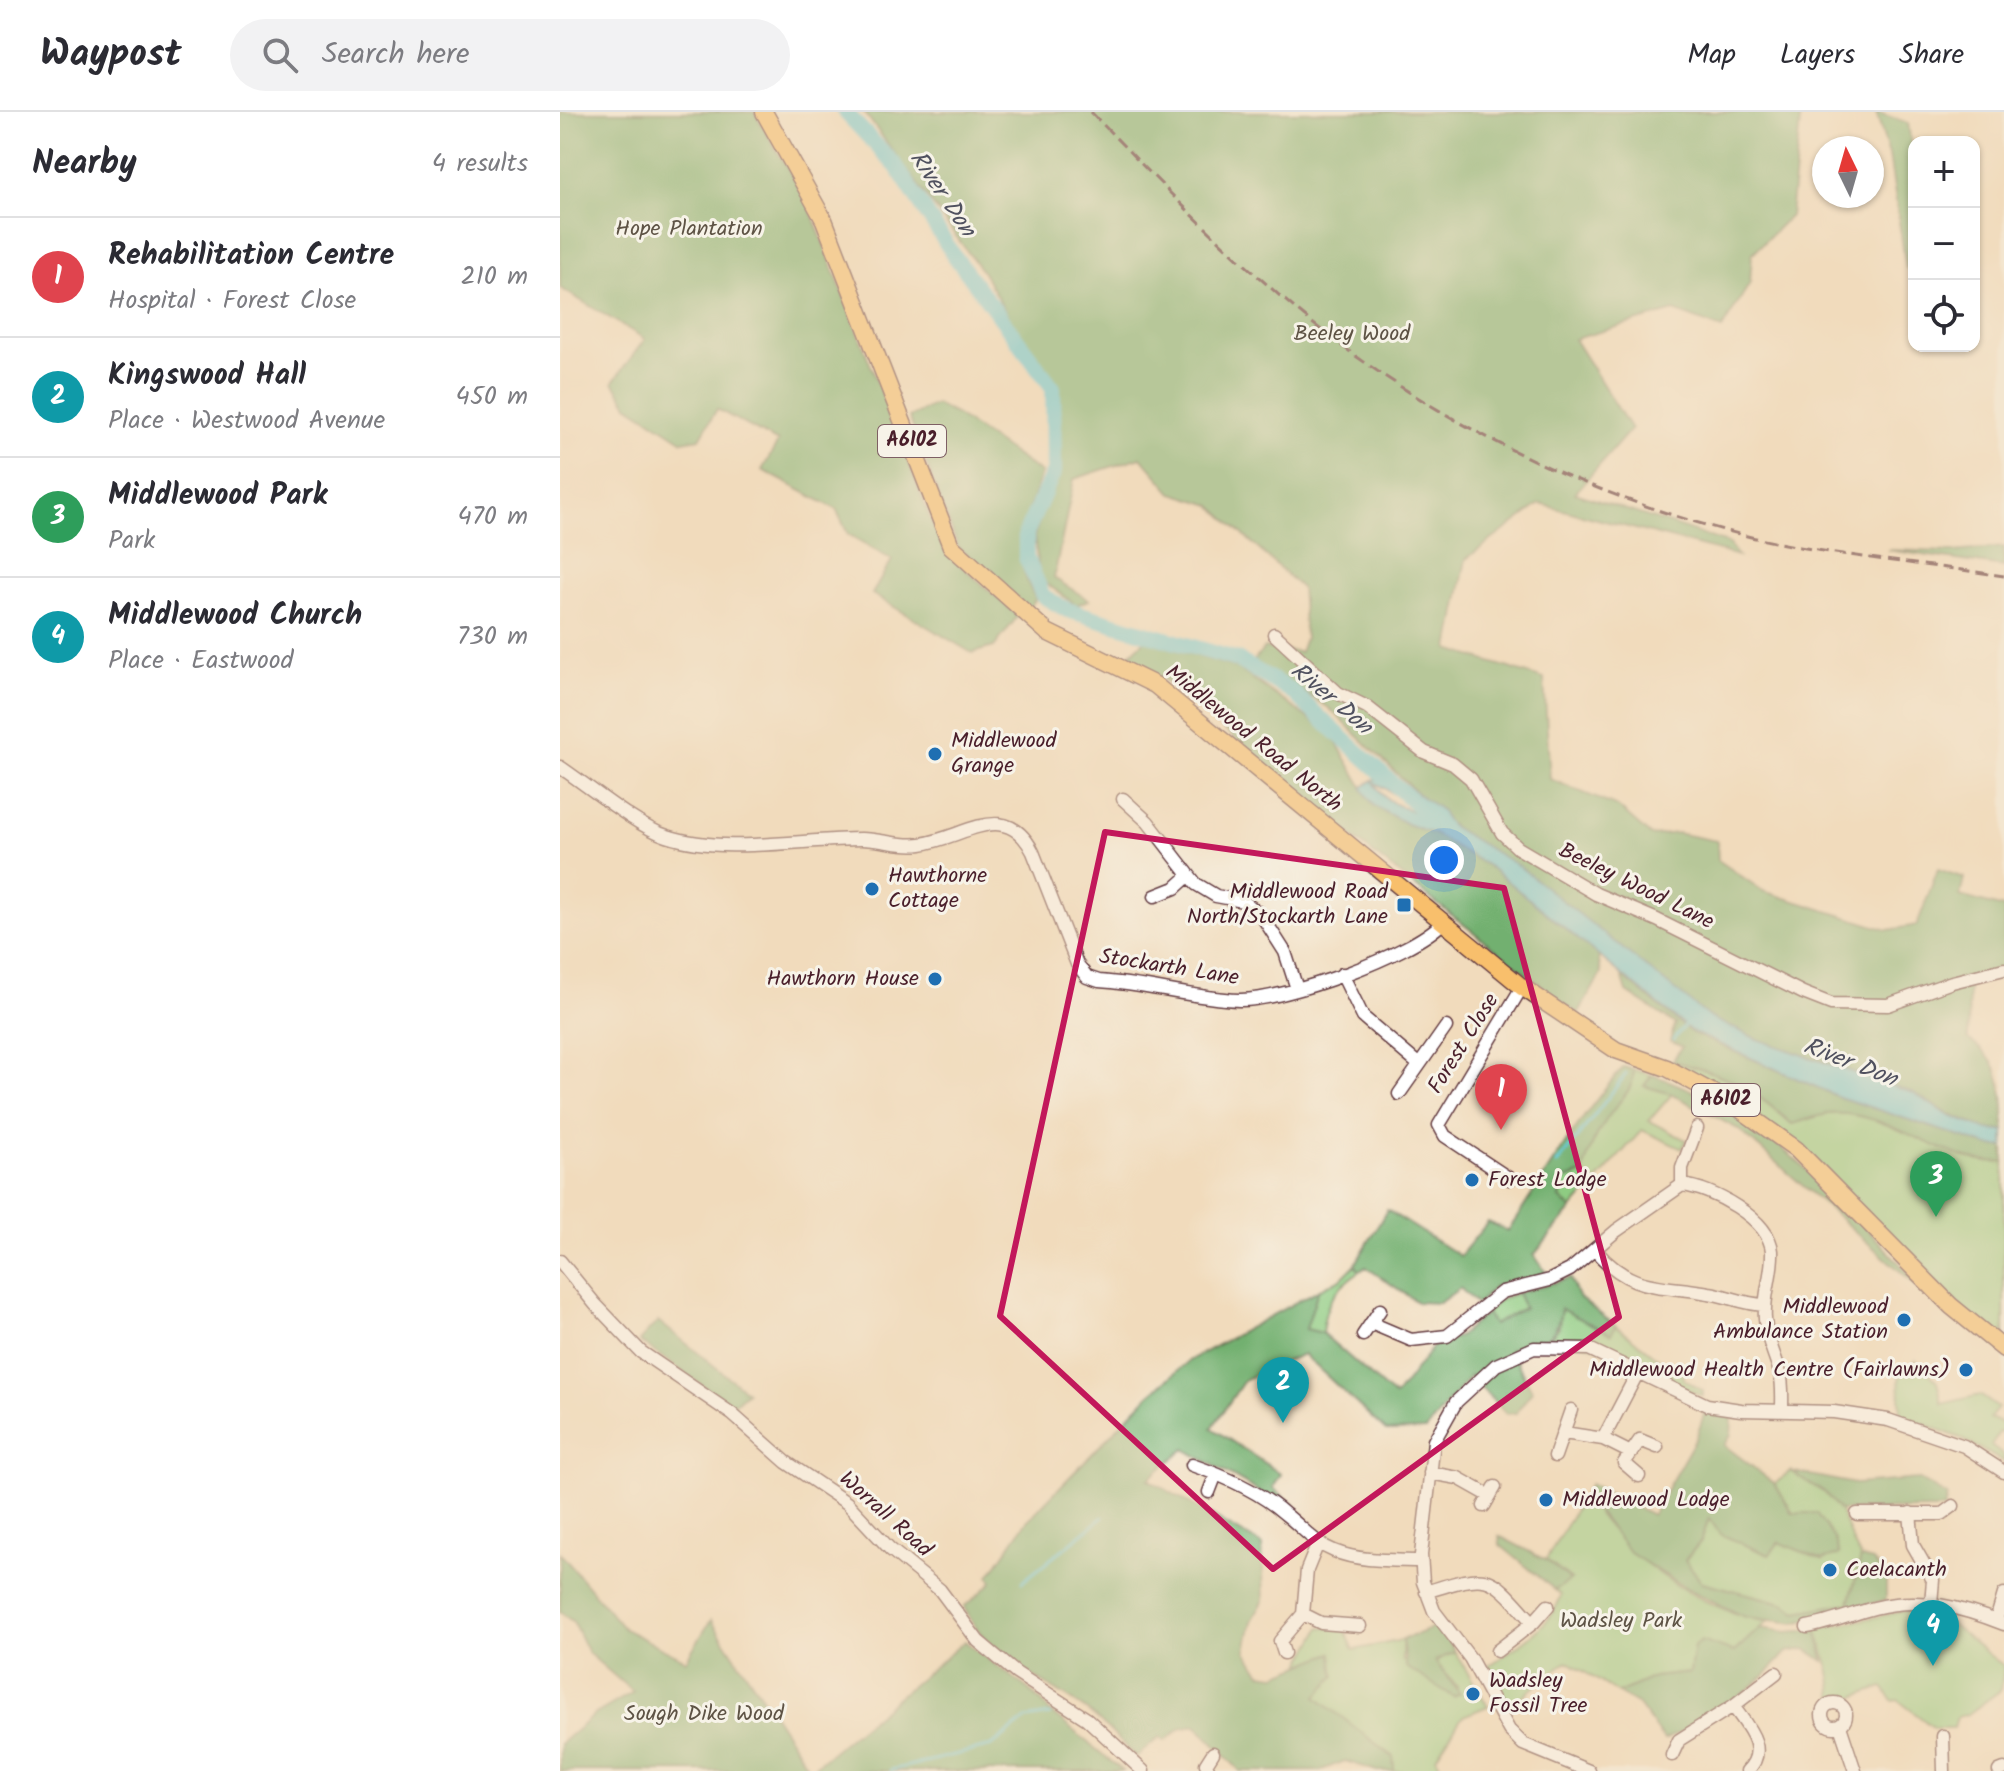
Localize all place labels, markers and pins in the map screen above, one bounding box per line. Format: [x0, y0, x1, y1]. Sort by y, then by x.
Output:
place label: Middlewood Grange [951, 724, 1058, 784]
marker: Middlewood Grange [926, 745, 944, 763]
place label: Hawthorne Cottage [888, 859, 987, 919]
place label: Middlewood Road North/Stockarth Lane [1187, 875, 1389, 935]
marker: Hawthorne Cottage [863, 880, 881, 898]
marker: Middlewood Road North/Stockarth Lane [1395, 896, 1413, 914]
place label: Hawthorn House [766, 962, 919, 997]
marker: Hawthorn House [926, 970, 944, 988]
pin: 1 [1475, 1064, 1527, 1130]
pin: 3 [1910, 1151, 1962, 1217]
place label: Forest Lodge [1488, 1163, 1607, 1198]
marker: Forest Lodge [1463, 1171, 1481, 1189]
place label: Middlewood Ambulance Station [1713, 1290, 1889, 1350]
marker: Middlewood Ambulance Station [1895, 1311, 1913, 1329]
place label: Middlewood Health Centre (Fairlawns) [1589, 1353, 1950, 1388]
pin: 2 [1257, 1357, 1309, 1423]
marker: Middlewood Health Centre (Fairlawns) [1957, 1361, 1975, 1379]
place label: Middlewood Lodge [1562, 1483, 1730, 1518]
marker: Middlewood Lodge [1537, 1491, 1555, 1509]
place label: Coelacanth [1846, 1553, 1947, 1588]
marker: Coelacanth [1821, 1561, 1839, 1579]
pin: 4 [1907, 1600, 1959, 1666]
place label: Wadsley Fossil Tree [1489, 1664, 1588, 1724]
marker: Wadsley Fossil Tree [1464, 1685, 1482, 1703]

